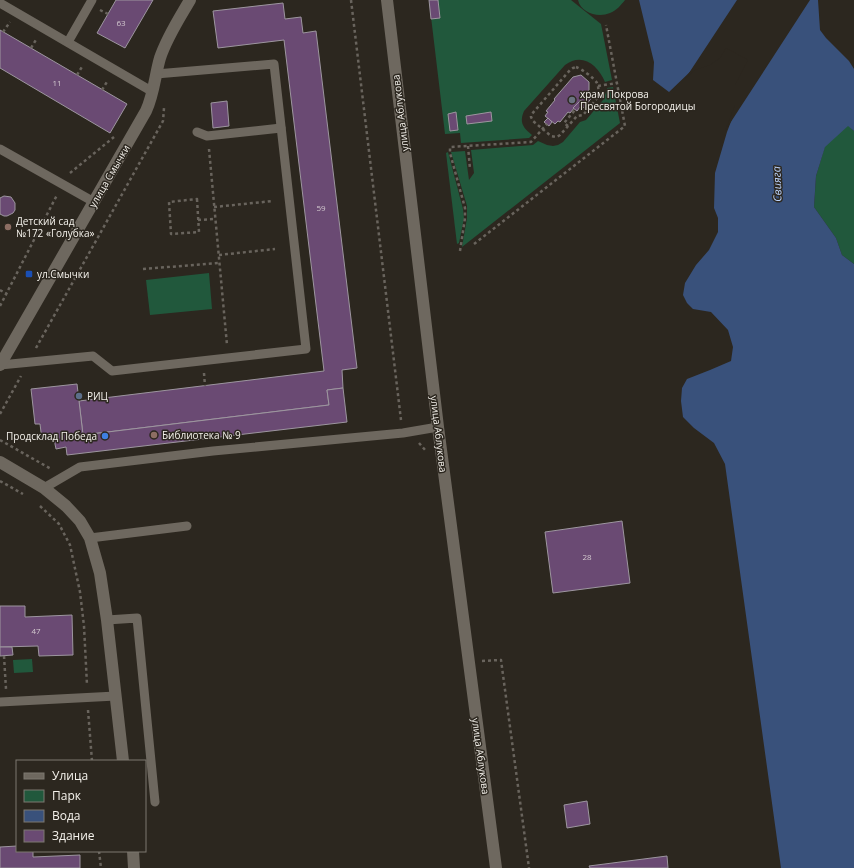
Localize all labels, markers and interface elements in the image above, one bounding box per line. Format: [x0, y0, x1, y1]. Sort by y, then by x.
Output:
house number: 63 [116, 17, 126, 28]
street label: улица Аблукова [388, 74, 412, 152]
house number: 11 [52, 77, 62, 88]
place label: храм Покрова Пресвятой Богородицы [580, 87, 695, 113]
marker: храм Покрова Пресвятой Богородицы [567, 95, 577, 105]
street label: улица Смычки [85, 142, 133, 210]
water label: Свияга [768, 166, 785, 202]
house number: 59 [316, 202, 326, 213]
place label: Детский сад №172 «Голубка» [16, 214, 95, 240]
marker: Детский сад №172 «Голубка» [3, 222, 13, 232]
place label: ул.Смычки [37, 267, 89, 281]
marker: ул.Смычки [24, 269, 34, 279]
place label: РИЦ [87, 389, 109, 403]
marker: РИЦ [74, 391, 84, 401]
street label: улица Аблукова [427, 395, 451, 473]
place label: Библиотека № 9 [162, 428, 241, 442]
place label: Продсклад Победа [6, 429, 97, 443]
marker: Библиотека № 9 [149, 430, 159, 440]
marker: Продсклад Победа [100, 431, 110, 441]
house number: 28 [582, 551, 592, 562]
house number: 47 [31, 625, 41, 636]
street label: улица Аблукова [469, 717, 493, 795]
legend [16, 760, 146, 852]
text: Улица [52, 767, 88, 784]
text: Парк [52, 787, 82, 804]
text: Вода [52, 807, 81, 824]
text: Здание [52, 827, 95, 844]

